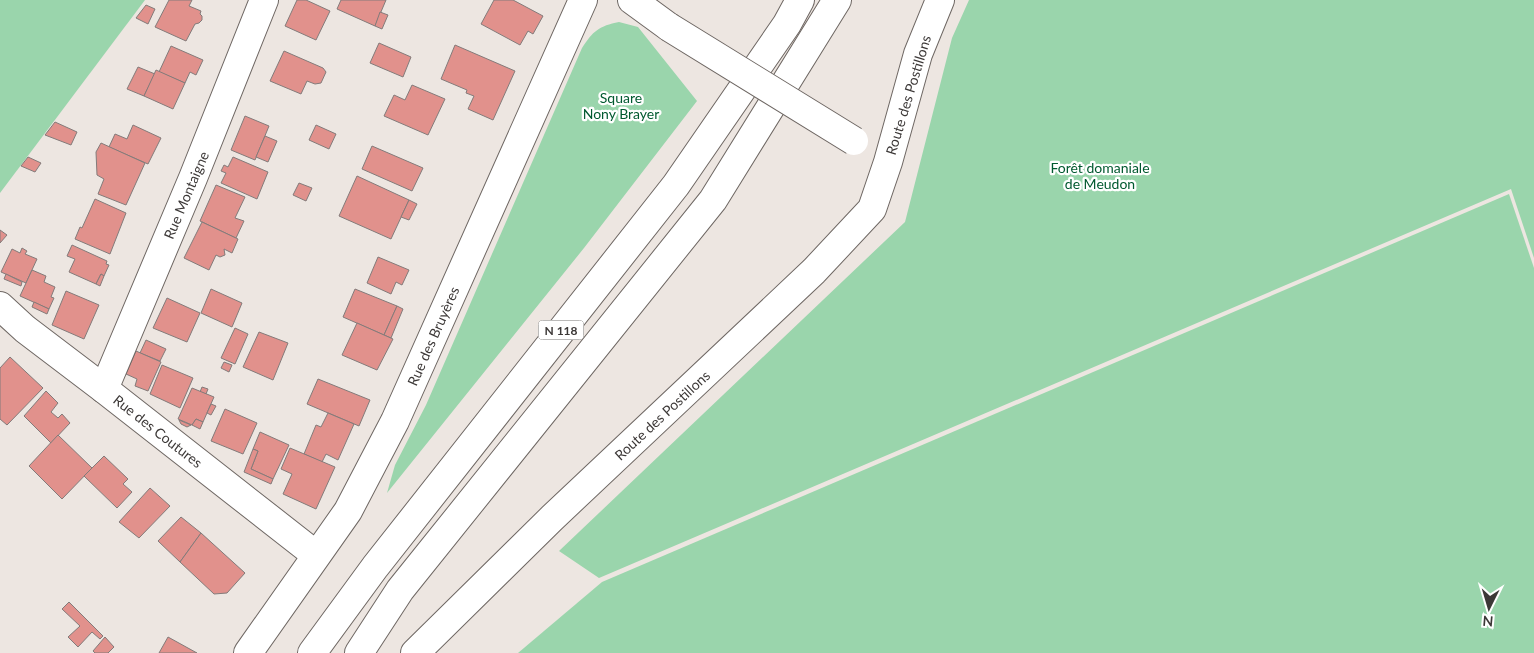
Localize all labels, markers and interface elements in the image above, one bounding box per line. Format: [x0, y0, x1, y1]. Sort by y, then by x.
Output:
street label: Route des Postillons [882, 33, 934, 157]
park label: Square Nony Brayer [583, 89, 659, 122]
street label: Rue Montaigne [160, 149, 212, 241]
park label: Forêt domaniale de Meudon [1050, 159, 1150, 192]
street label: Rue des Bruyères [404, 284, 462, 388]
road number: N 118 [538, 320, 584, 340]
street label: Route des Postillons [611, 367, 713, 463]
street label: Rue des Coutures [110, 391, 206, 471]
north arrow [1464, 583, 1514, 633]
text: N [1482, 613, 1494, 630]

